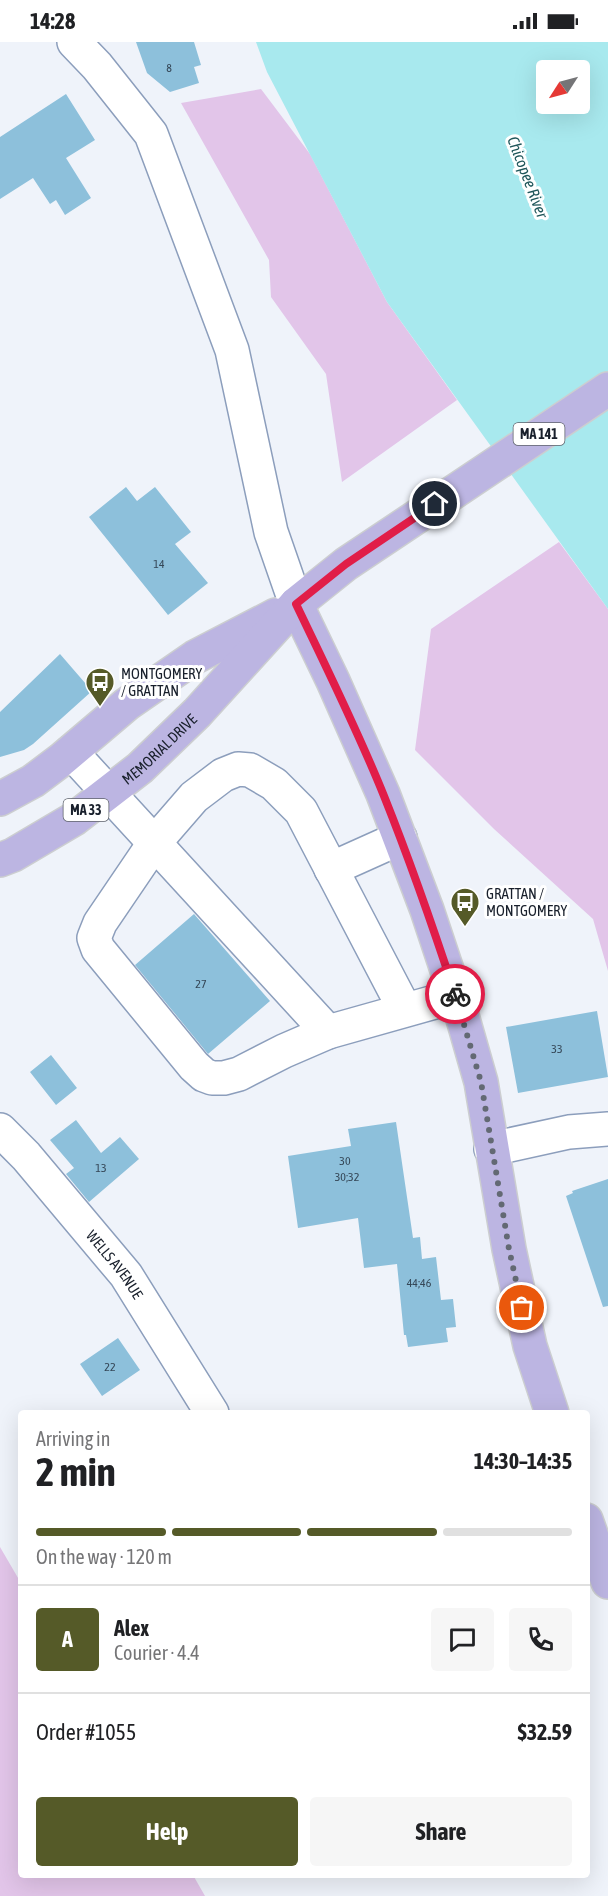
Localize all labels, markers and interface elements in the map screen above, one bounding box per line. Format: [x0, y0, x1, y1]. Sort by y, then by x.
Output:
text: 14:28 [30, 8, 75, 34]
north arrow [536, 60, 590, 114]
map controls [536, 60, 590, 114]
house number: 8 [166, 61, 172, 75]
water label: Chicopee River [503, 134, 552, 222]
road number: MA 141 [514, 423, 564, 445]
pin [409, 478, 460, 529]
icon: home [418, 487, 451, 520]
house number: 14 [153, 557, 165, 571]
place label: MONTGOMERY / GRATTAN [121, 665, 202, 699]
bus stop icon: MONTGOMERY / GRATTAN [84, 666, 116, 708]
street label: MEMORIAL DRIVE [118, 710, 200, 787]
road number: MA 33 [64, 799, 109, 821]
place label: GRATTAN / MONTGOMERY [486, 885, 567, 919]
bus stop icon: GRATTAN / MONTGOMERY [449, 886, 481, 928]
courier [425, 964, 485, 1024]
house number: 27 [195, 977, 207, 991]
icon: bike [439, 978, 472, 1011]
house number: 33 [551, 1042, 563, 1056]
house number: 30 [339, 1154, 351, 1168]
house number: 13 [95, 1161, 107, 1175]
house number: 30;32 [335, 1170, 359, 1184]
street label: WELLS AVENUE [83, 1226, 147, 1302]
house number: 44;46 [407, 1276, 432, 1290]
pin [496, 1282, 547, 1333]
icon: bag [505, 1291, 538, 1324]
house number: 22 [104, 1360, 116, 1374]
text: Arriving in [36, 1427, 110, 1450]
text: 14:30–14:35 [474, 1448, 572, 1474]
text: 2 min [36, 1450, 116, 1494]
text: On the way · 120 m [36, 1545, 172, 1568]
button: chat [431, 1608, 494, 1671]
button: phone [509, 1608, 572, 1671]
text: Alex [114, 1615, 149, 1641]
text: A [62, 1626, 73, 1652]
text: Courier · 4.4 [114, 1641, 200, 1664]
text: Order #1055 [36, 1719, 136, 1745]
text: $32.59 [517, 1719, 572, 1745]
button: Help [36, 1797, 298, 1866]
button: Share [310, 1797, 572, 1866]

